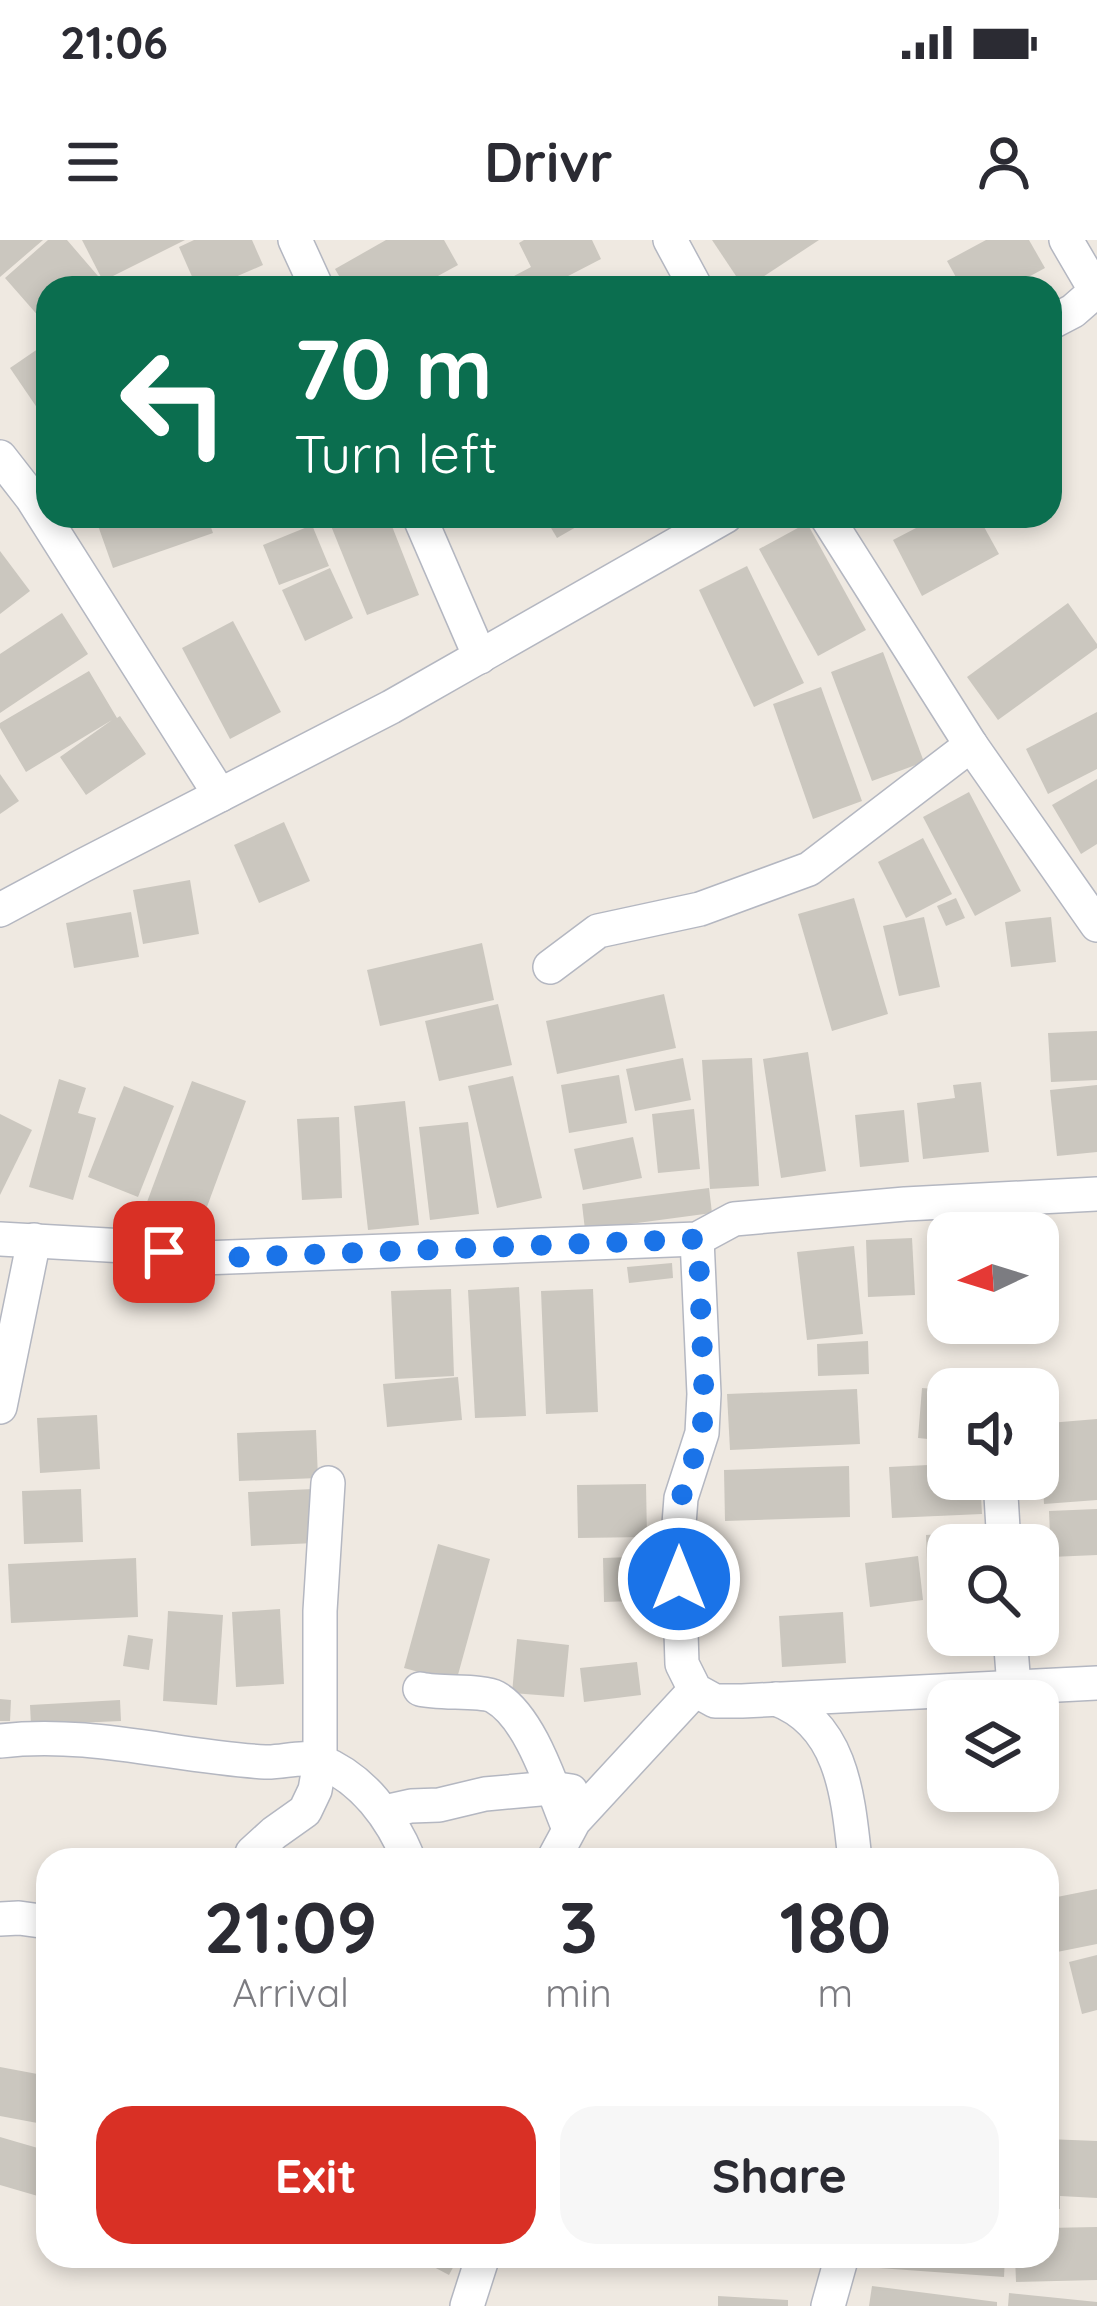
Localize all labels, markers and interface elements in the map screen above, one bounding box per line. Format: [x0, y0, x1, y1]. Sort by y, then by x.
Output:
text: 21:06 [60, 14, 168, 70]
text: Drivr [484, 128, 613, 196]
icon: menu [60, 129, 126, 195]
icon: person [971, 129, 1037, 195]
text: 70 m [294, 315, 493, 420]
icon: left [96, 324, 252, 480]
text: Turn left [294, 419, 498, 487]
pin [113, 1201, 215, 1303]
north arrow [927, 1212, 1059, 1344]
map controls [927, 1212, 1059, 1812]
icon: arrive [131, 1219, 197, 1285]
button: sound [927, 1368, 1059, 1500]
position arrow [616, 1516, 742, 1642]
button: search [927, 1524, 1059, 1656]
button: layers [927, 1680, 1059, 1812]
text: 21:09 [204, 1881, 378, 1971]
text: 3 [559, 1881, 598, 1971]
text: 180 [780, 1881, 891, 1971]
text: Arrival [232, 1968, 349, 2017]
text: min [545, 1968, 612, 2017]
text: m [818, 1968, 853, 2017]
button: Exit [96, 2106, 536, 2244]
button: Share [560, 2106, 999, 2244]

